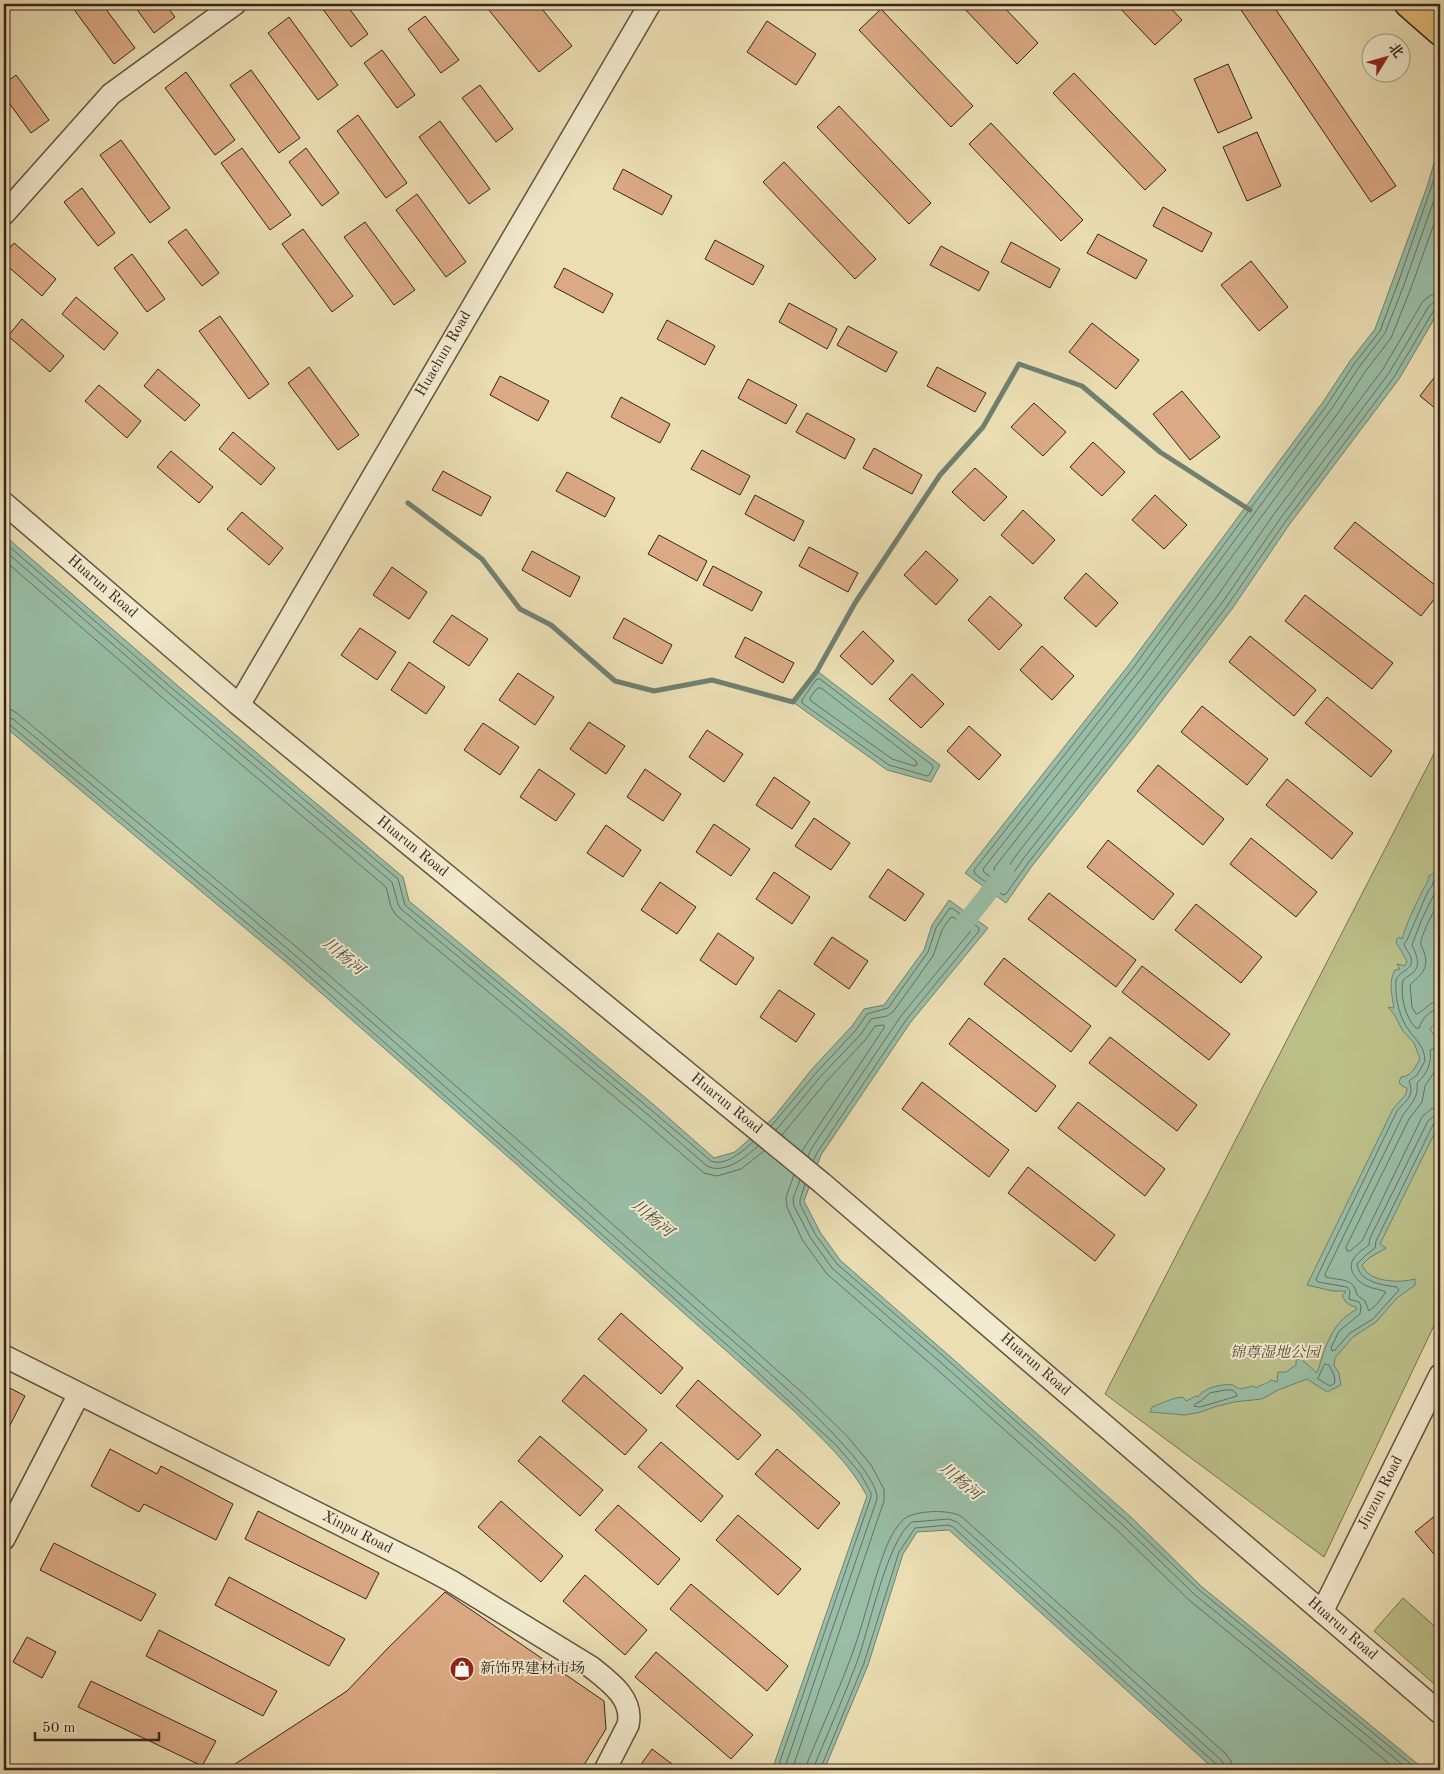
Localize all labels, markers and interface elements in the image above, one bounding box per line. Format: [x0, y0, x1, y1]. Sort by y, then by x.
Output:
north arrow [1362, 32, 1412, 82]
text: 北 [1386, 40, 1406, 61]
street label: Huachun Road [414, 309, 474, 399]
street label: Huarun Road [64, 553, 140, 621]
street label: Huarun Road [373, 814, 451, 880]
water label: 川杨河 [319, 934, 370, 980]
street label: Huarun Road [687, 1071, 765, 1137]
water label: 川杨河 [628, 1196, 679, 1242]
street label: Huarun Road [997, 1331, 1073, 1399]
park label: 锦尊湿地公园 [1230, 1344, 1322, 1361]
street label: Jinzun Road [1356, 1454, 1406, 1532]
water label: 川杨河 [936, 1459, 987, 1505]
street label: Xinpu Road [319, 1509, 395, 1557]
street label: Huarun Road [1304, 1595, 1380, 1663]
shop icon: 新饰界建材市场 [449, 1656, 475, 1682]
place label: 新饰界建材市场 [480, 1660, 585, 1677]
scale bar [35, 1709, 159, 1741]
text: 50 m [42, 1721, 76, 1736]

